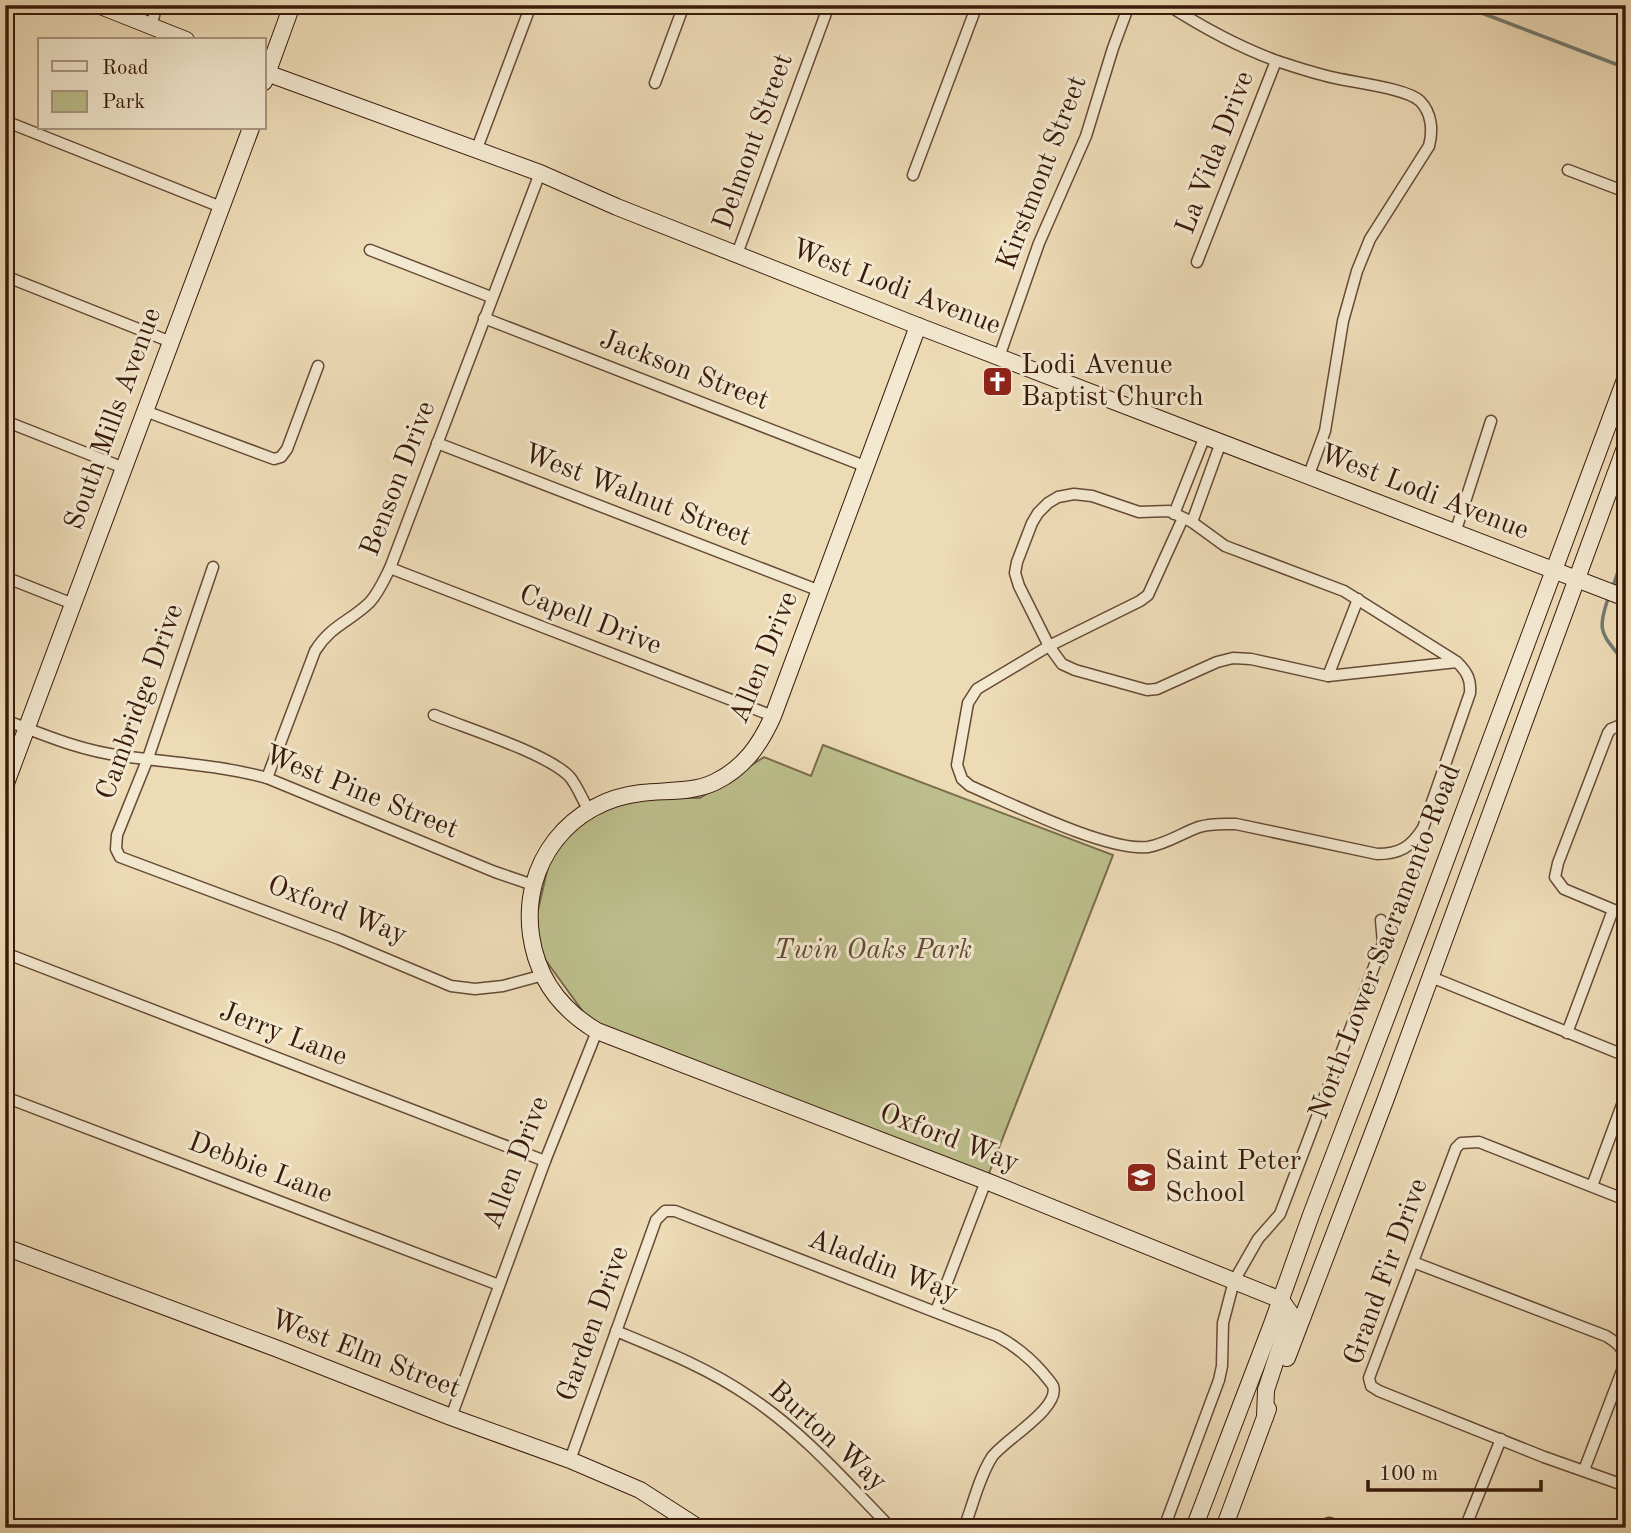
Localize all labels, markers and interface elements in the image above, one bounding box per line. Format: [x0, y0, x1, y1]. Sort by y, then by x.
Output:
legend [38, 38, 266, 130]
street label: Delmont Street [709, 50, 799, 234]
text: Road [102, 58, 149, 79]
street label: La Vida Drive [1172, 68, 1260, 238]
street label: Kirstmont Street [993, 72, 1093, 274]
text: Park [102, 92, 145, 113]
street label: West Lodi Avenue [788, 235, 1004, 341]
street label: South Mills Avenue [61, 304, 167, 534]
street label: Jackson Street [595, 326, 773, 416]
place label: Lodi Avenue Baptist Church [1021, 352, 1204, 412]
church icon: Lodi Avenue Baptist Church [981, 365, 1015, 399]
street label: Benson Drive [357, 398, 441, 560]
street label: West Walnut Street [520, 440, 754, 552]
street label: West Lodi Avenue [1316, 440, 1532, 546]
street label: Capell Drive [515, 581, 665, 661]
street label: Allen Drive [726, 588, 804, 728]
street label: Cambridge Drive [93, 600, 189, 804]
street label: West Pine Street [260, 741, 462, 845]
street label: North Lower Sacramento Road [1305, 761, 1467, 1123]
street label: Oxford Way [263, 872, 411, 950]
park label: Twin Oaks Park [774, 937, 972, 965]
street label: Jerry Lane [215, 998, 351, 1072]
street label: Allen Drive [479, 1093, 555, 1233]
street label: Oxford Way [875, 1100, 1023, 1178]
street label: Debbie Lane [184, 1129, 336, 1209]
place label: Saint Peter School [1165, 1148, 1301, 1208]
school or university icon: Saint Peter School [1125, 1161, 1159, 1195]
street label: Grand Fir Drive [1340, 1175, 1434, 1369]
street label: Aladdin Way [804, 1226, 962, 1309]
street label: Garden Drive [553, 1243, 635, 1405]
street label: West Elm Street [266, 1306, 464, 1404]
street label: Burton Way [763, 1377, 892, 1497]
scale bar [1368, 1449, 1542, 1493]
text: 100 m [1379, 1464, 1438, 1485]

